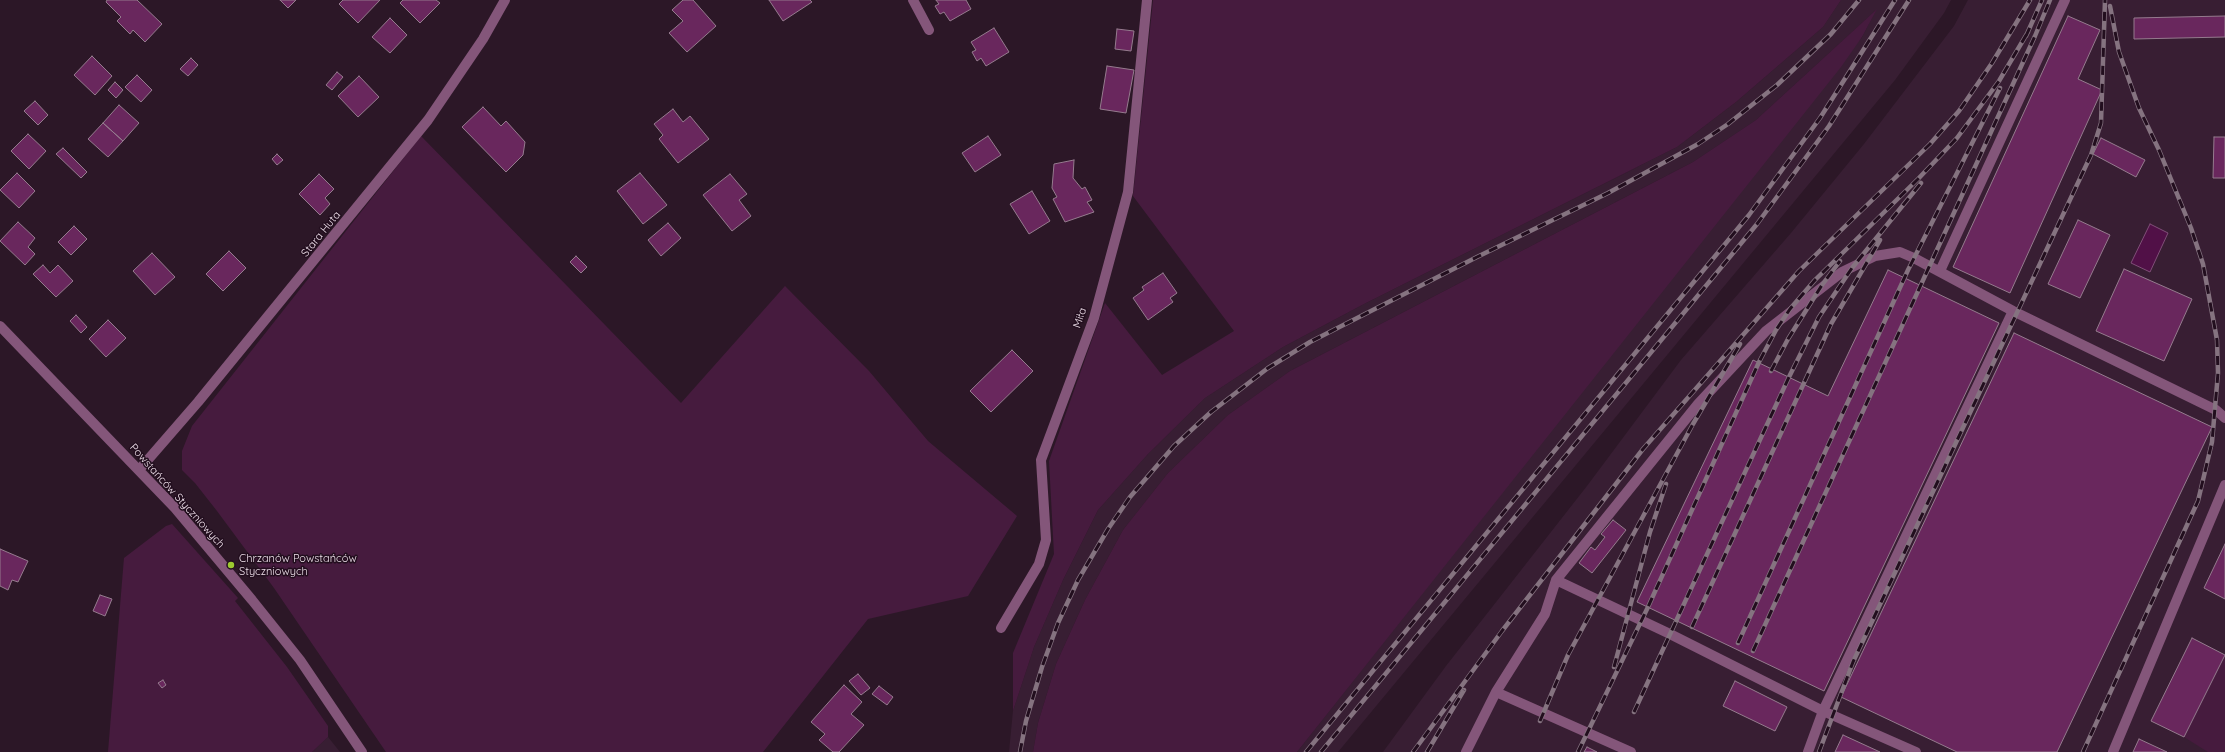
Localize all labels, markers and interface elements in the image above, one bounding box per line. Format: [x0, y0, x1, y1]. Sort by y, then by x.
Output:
street label: Stara Huta [299, 209, 343, 259]
street label: Miła [1070, 306, 1090, 330]
street label: Powstańców Styczniowych [127, 441, 227, 551]
place label: Chrzanów Powstańców Styczniowych [239, 552, 357, 578]
marker: Chrzanów Powstańców Styczniowych [226, 560, 236, 570]

